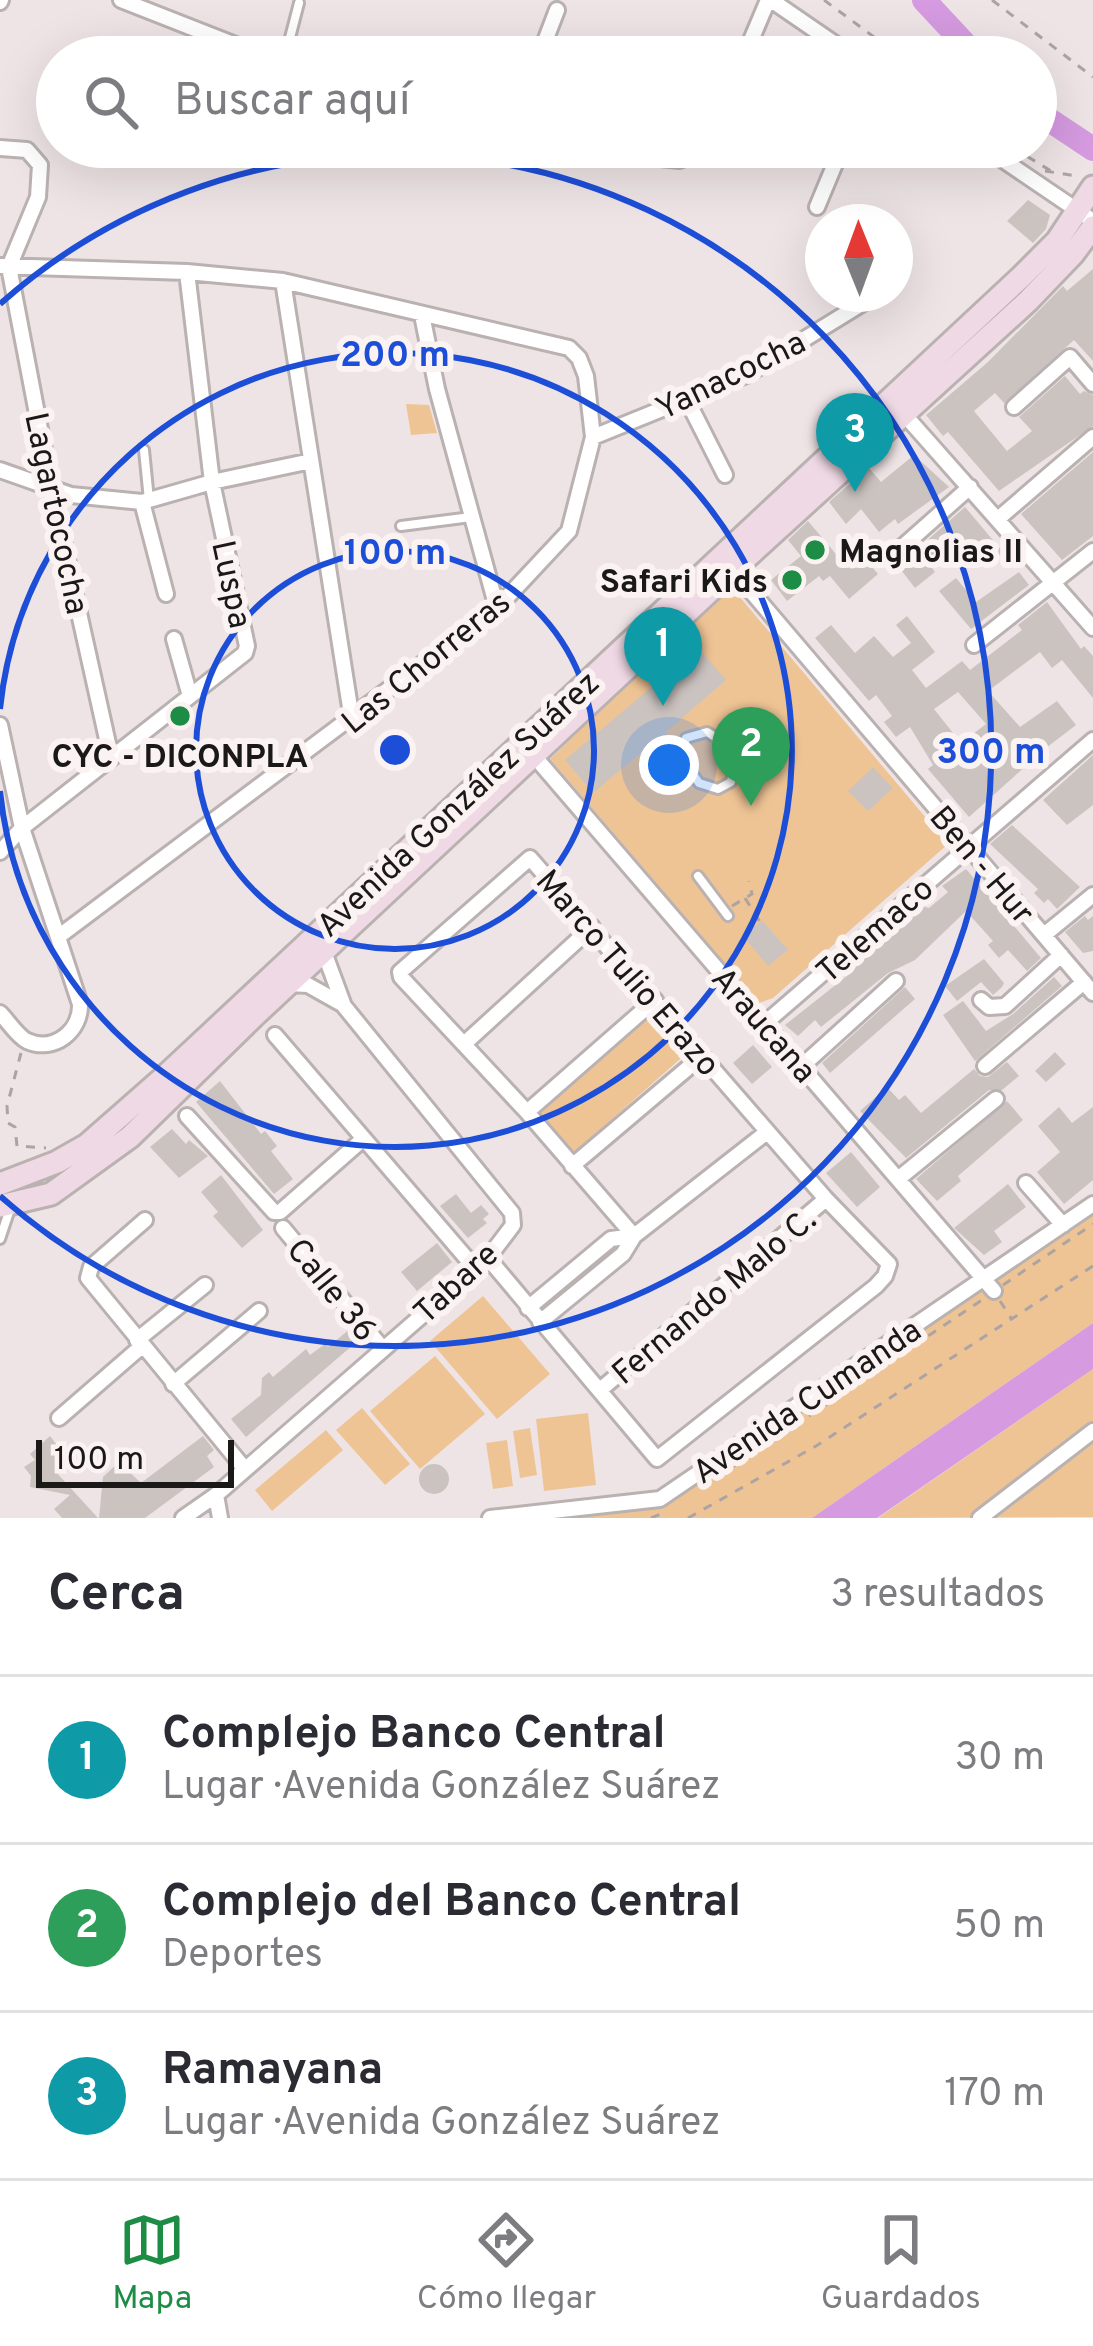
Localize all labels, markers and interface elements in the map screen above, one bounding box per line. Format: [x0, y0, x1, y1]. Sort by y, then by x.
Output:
search box [36, 36, 1057, 168]
icon: search [78, 69, 144, 135]
text: Buscar aquí [174, 74, 410, 131]
north arrow [805, 204, 913, 312]
street label: Yanacocha [650, 323, 814, 432]
text: 200 m [340, 334, 450, 380]
pin: 3 [816, 393, 894, 492]
street label: Lagartococha [12, 409, 96, 619]
text: 100 m [344, 532, 446, 578]
place label: Magnolias II [839, 533, 1023, 575]
street label: Luspa [199, 537, 259, 633]
marker: Magnolias II [802, 537, 828, 563]
place label: Safari Kids [600, 563, 768, 605]
marker: Safari Kids [779, 567, 805, 593]
street label: Las Chorreras [334, 583, 521, 745]
pin: 1 [624, 607, 702, 706]
street label: Avenida González Suárez [309, 664, 610, 948]
marker: CYC - DICONPLA [167, 703, 193, 729]
pin: 2 [712, 707, 790, 806]
centre of rings [374, 729, 416, 771]
text: 300 m [936, 731, 1046, 777]
your location [639, 735, 699, 795]
place label: CYC - DICONPLA [52, 738, 308, 780]
street label: Ben - Hur [918, 799, 1042, 935]
street label: Marco Tulio Erazo [525, 863, 727, 1087]
street label: Telemaco [809, 870, 944, 994]
street label: Araucana [700, 960, 824, 1093]
street label: Fernando Malo C. [605, 1200, 826, 1396]
street label: Calle 36 [275, 1231, 384, 1352]
street label: Tabare [406, 1235, 509, 1335]
street label: Avenida Cumanda [686, 1311, 931, 1495]
scale bar [36, 1434, 234, 1487]
text: 100 m [54, 1440, 144, 1482]
text: Cerca [48, 1564, 185, 1629]
text: 3 resultados [830, 1572, 1045, 1621]
text: Complejo Banco Central [162, 1707, 666, 1764]
text: 1 [79, 1735, 95, 1784]
text: 30 m [955, 1735, 1045, 1784]
text: Lugar · Avenida González Suárez [162, 1764, 720, 1813]
text: Complejo del Banco Central [162, 1875, 741, 1932]
text: 2 [75, 1903, 99, 1952]
text: 50 m [954, 1903, 1045, 1952]
text: Deportes [162, 1932, 323, 1981]
text: Ramayana [162, 2043, 383, 2100]
text: 3 [75, 2071, 99, 2120]
text: 170 m [944, 2071, 1045, 2120]
text: Lugar · Avenida González Suárez [162, 2100, 720, 2149]
tab: Mapa [112, 2207, 192, 2321]
tab: Cómo llegar [417, 2207, 596, 2321]
tab: Guardados [821, 2207, 981, 2321]

